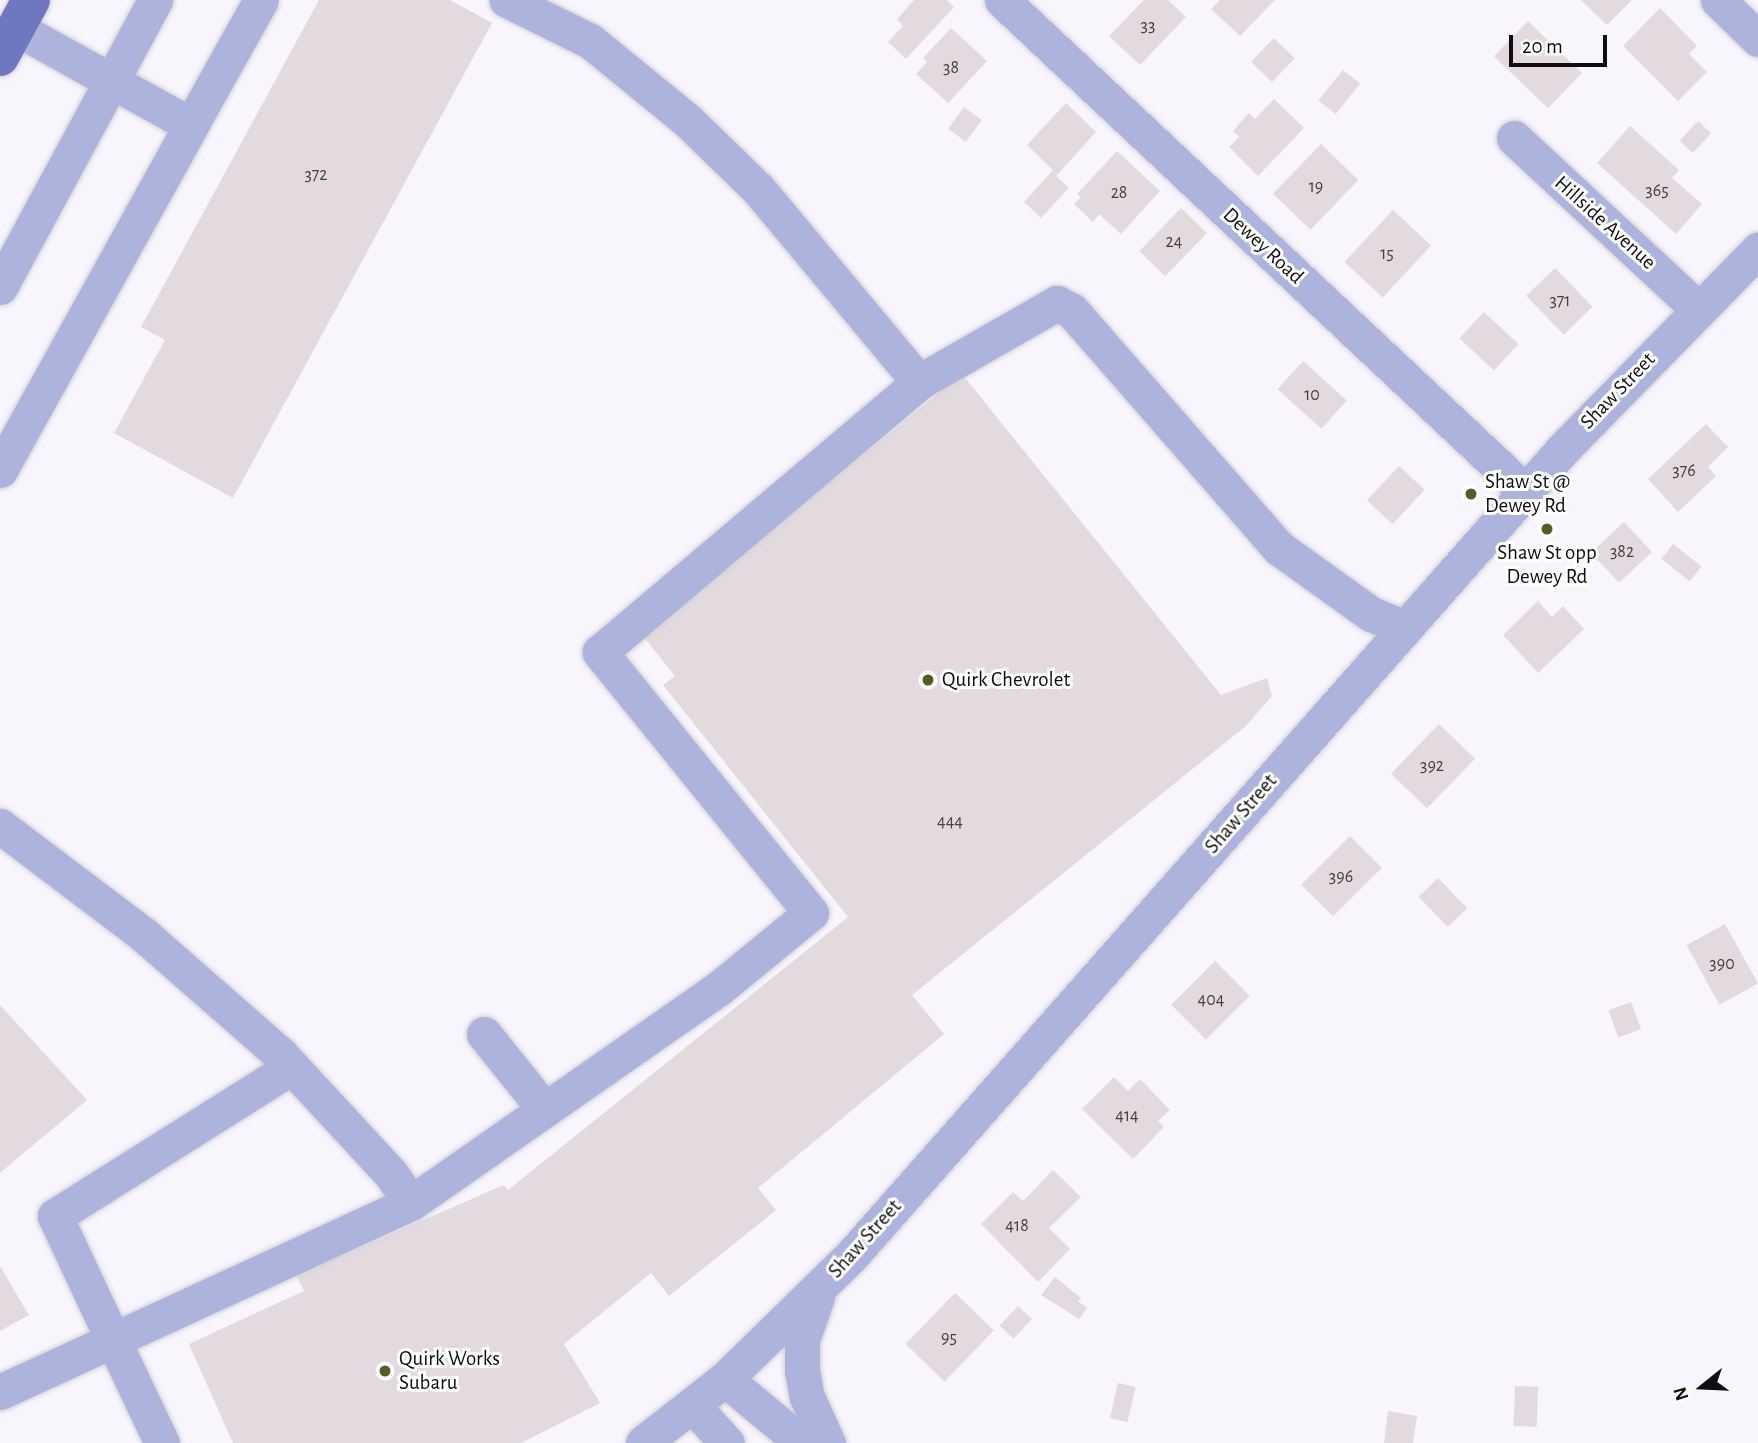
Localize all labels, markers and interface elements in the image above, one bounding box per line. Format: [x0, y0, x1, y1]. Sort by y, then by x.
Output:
house number: 33 [1141, 15, 1155, 37]
scale bar [1513, 21, 1611, 65]
text: 20 m [1522, 36, 1563, 57]
house number: 38 [943, 57, 959, 79]
house number: 372 [304, 164, 328, 186]
street label: Hillside Avenue [1549, 171, 1661, 275]
house number: 19 [1309, 176, 1323, 198]
house number: 365 [1645, 180, 1669, 202]
house number: 28 [1111, 182, 1127, 204]
street label: Dewey Road [1217, 202, 1309, 290]
house number: 24 [1166, 231, 1182, 253]
house number: 15 [1380, 243, 1394, 265]
house number: 371 [1549, 290, 1571, 312]
street label: Shaw Street [1575, 347, 1661, 435]
house number: 10 [1304, 384, 1320, 406]
house number: 376 [1672, 460, 1696, 482]
place label: Shaw St @ Dewey Rd [1485, 469, 1570, 519]
marker: Shaw St @ Dewey Rd [1463, 486, 1479, 502]
marker: Shaw St opp Dewey Rd [1539, 521, 1555, 537]
place label: Shaw St opp Dewey Rd [1497, 540, 1597, 590]
house number: 382 [1610, 541, 1634, 563]
place label: Quirk Chevrolet [942, 667, 1070, 693]
marker: Quirk Chevrolet [920, 672, 936, 688]
house number: 392 [1420, 755, 1444, 777]
street label: Shaw Street [1200, 769, 1282, 859]
house number: 444 [937, 811, 963, 833]
house number: 396 [1329, 866, 1353, 888]
house number: 390 [1709, 953, 1735, 975]
house number: 404 [1198, 989, 1224, 1011]
house number: 414 [1115, 1105, 1139, 1127]
street label: Shaw Street [823, 1194, 907, 1284]
house number: 418 [1005, 1215, 1029, 1237]
house number: 95 [941, 1327, 957, 1349]
place label: Quirk Works Subaru [399, 1346, 500, 1396]
north arrow [1667, 1352, 1737, 1422]
marker: Quirk Works Subaru [377, 1363, 393, 1379]
text: N [1670, 1384, 1693, 1403]

